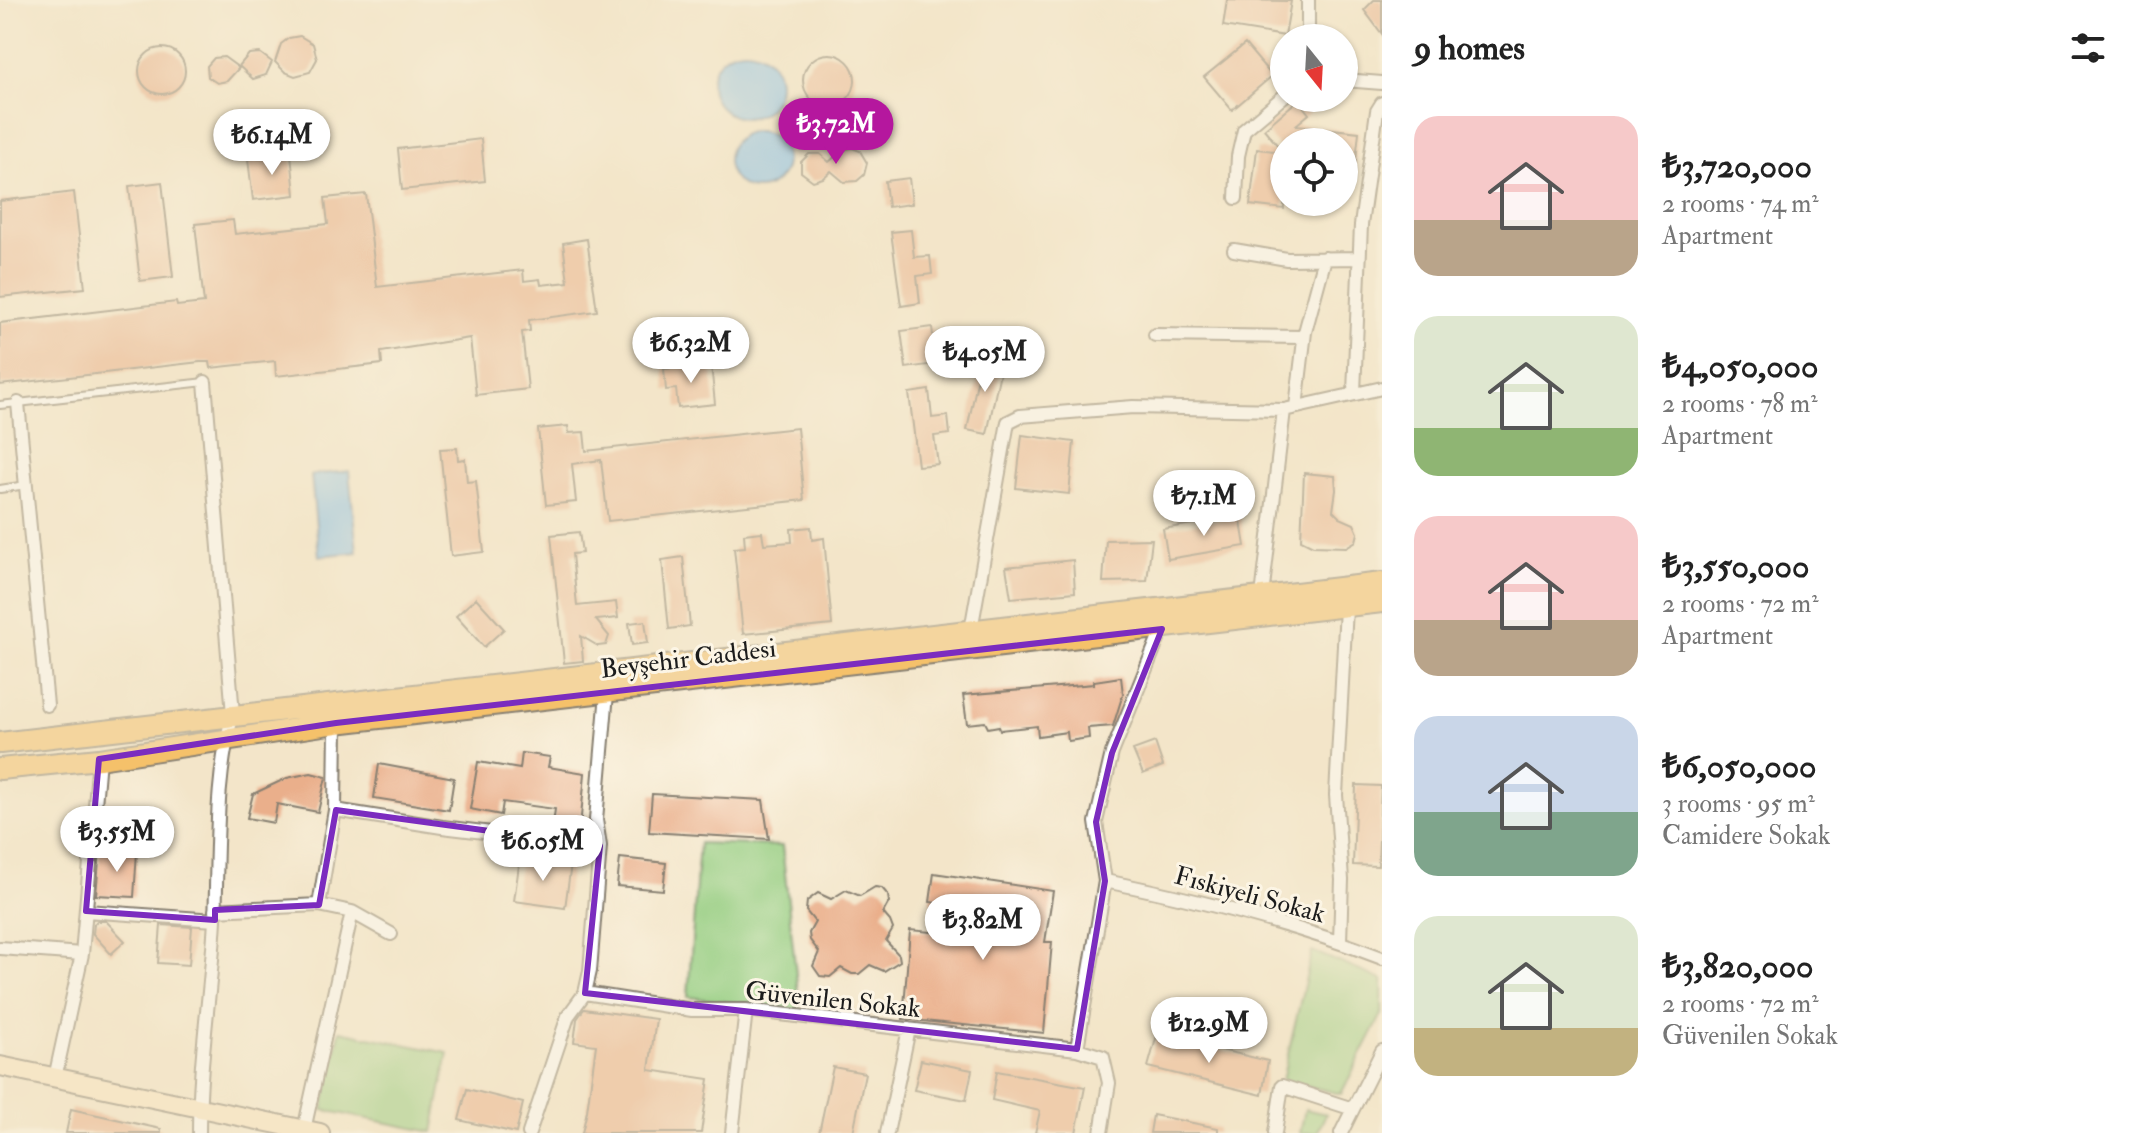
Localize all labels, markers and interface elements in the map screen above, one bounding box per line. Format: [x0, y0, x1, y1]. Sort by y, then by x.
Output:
north arrow [1270, 24, 1358, 112]
map controls [1270, 24, 1358, 216]
icon: filters [2066, 26, 2110, 70]
text: 9 homes [1414, 27, 1525, 70]
pin: ₺3.72M [771, 98, 901, 166]
text: ₺3.72M [796, 108, 876, 140]
pin: ₺6.14M [207, 109, 337, 177]
text: ₺6.14M [231, 119, 313, 151]
button: locate [1270, 128, 1358, 216]
text: ₺3,720,000 [1662, 145, 1812, 188]
icon: home [1478, 148, 1574, 244]
text: 2 rooms · 74 m² [1662, 188, 1819, 220]
text: Apartment [1662, 220, 1773, 252]
pin: ₺6.32M [626, 317, 756, 385]
pin: ₺4.05M [920, 326, 1050, 394]
text: ₺6.32M [650, 327, 732, 359]
text: ₺4.05M [943, 336, 1027, 368]
text: ₺4,050,000 [1662, 345, 1818, 388]
icon: home [1478, 348, 1574, 444]
text: 2 rooms · 78 m² [1662, 388, 1818, 420]
text: Apartment [1662, 420, 1773, 452]
pin: ₺7.1M [1148, 470, 1260, 538]
text: ₺7.1M [1171, 480, 1237, 512]
text: ₺3,550,000 [1662, 545, 1809, 588]
icon: home [1478, 548, 1574, 644]
text: 2 rooms · 72 m² [1662, 588, 1819, 620]
text: Apartment [1662, 620, 1773, 652]
street label: Beyşehir Caddesi [598, 632, 778, 686]
text: ₺6,050,000 [1662, 745, 1817, 788]
icon: home [1478, 748, 1574, 844]
text: 3 rooms · 95 m² [1662, 788, 1815, 820]
pin: ₺3.55M [52, 806, 182, 874]
pin: ₺6.05M [478, 815, 608, 883]
text: ₺3.55M [78, 816, 156, 848]
text: Camidere Sokak [1662, 820, 1830, 852]
text: ₺6.05M [502, 825, 584, 857]
street label: Fıskiyeli Sokak [1171, 859, 1329, 931]
pin: ₺3.82M [918, 894, 1048, 962]
text: ₺3.82M [943, 904, 1023, 936]
text: ₺3,820,000 [1662, 945, 1814, 988]
icon: home [1478, 948, 1574, 1044]
street label: Güvenilen Sokak [744, 975, 923, 1025]
text: 2 rooms · 72 m² [1662, 988, 1819, 1020]
pin: ₺12.9M [1144, 997, 1274, 1065]
text: ₺12.9M [1169, 1007, 1249, 1039]
text: Güvenilen Sokak [1662, 1020, 1838, 1052]

